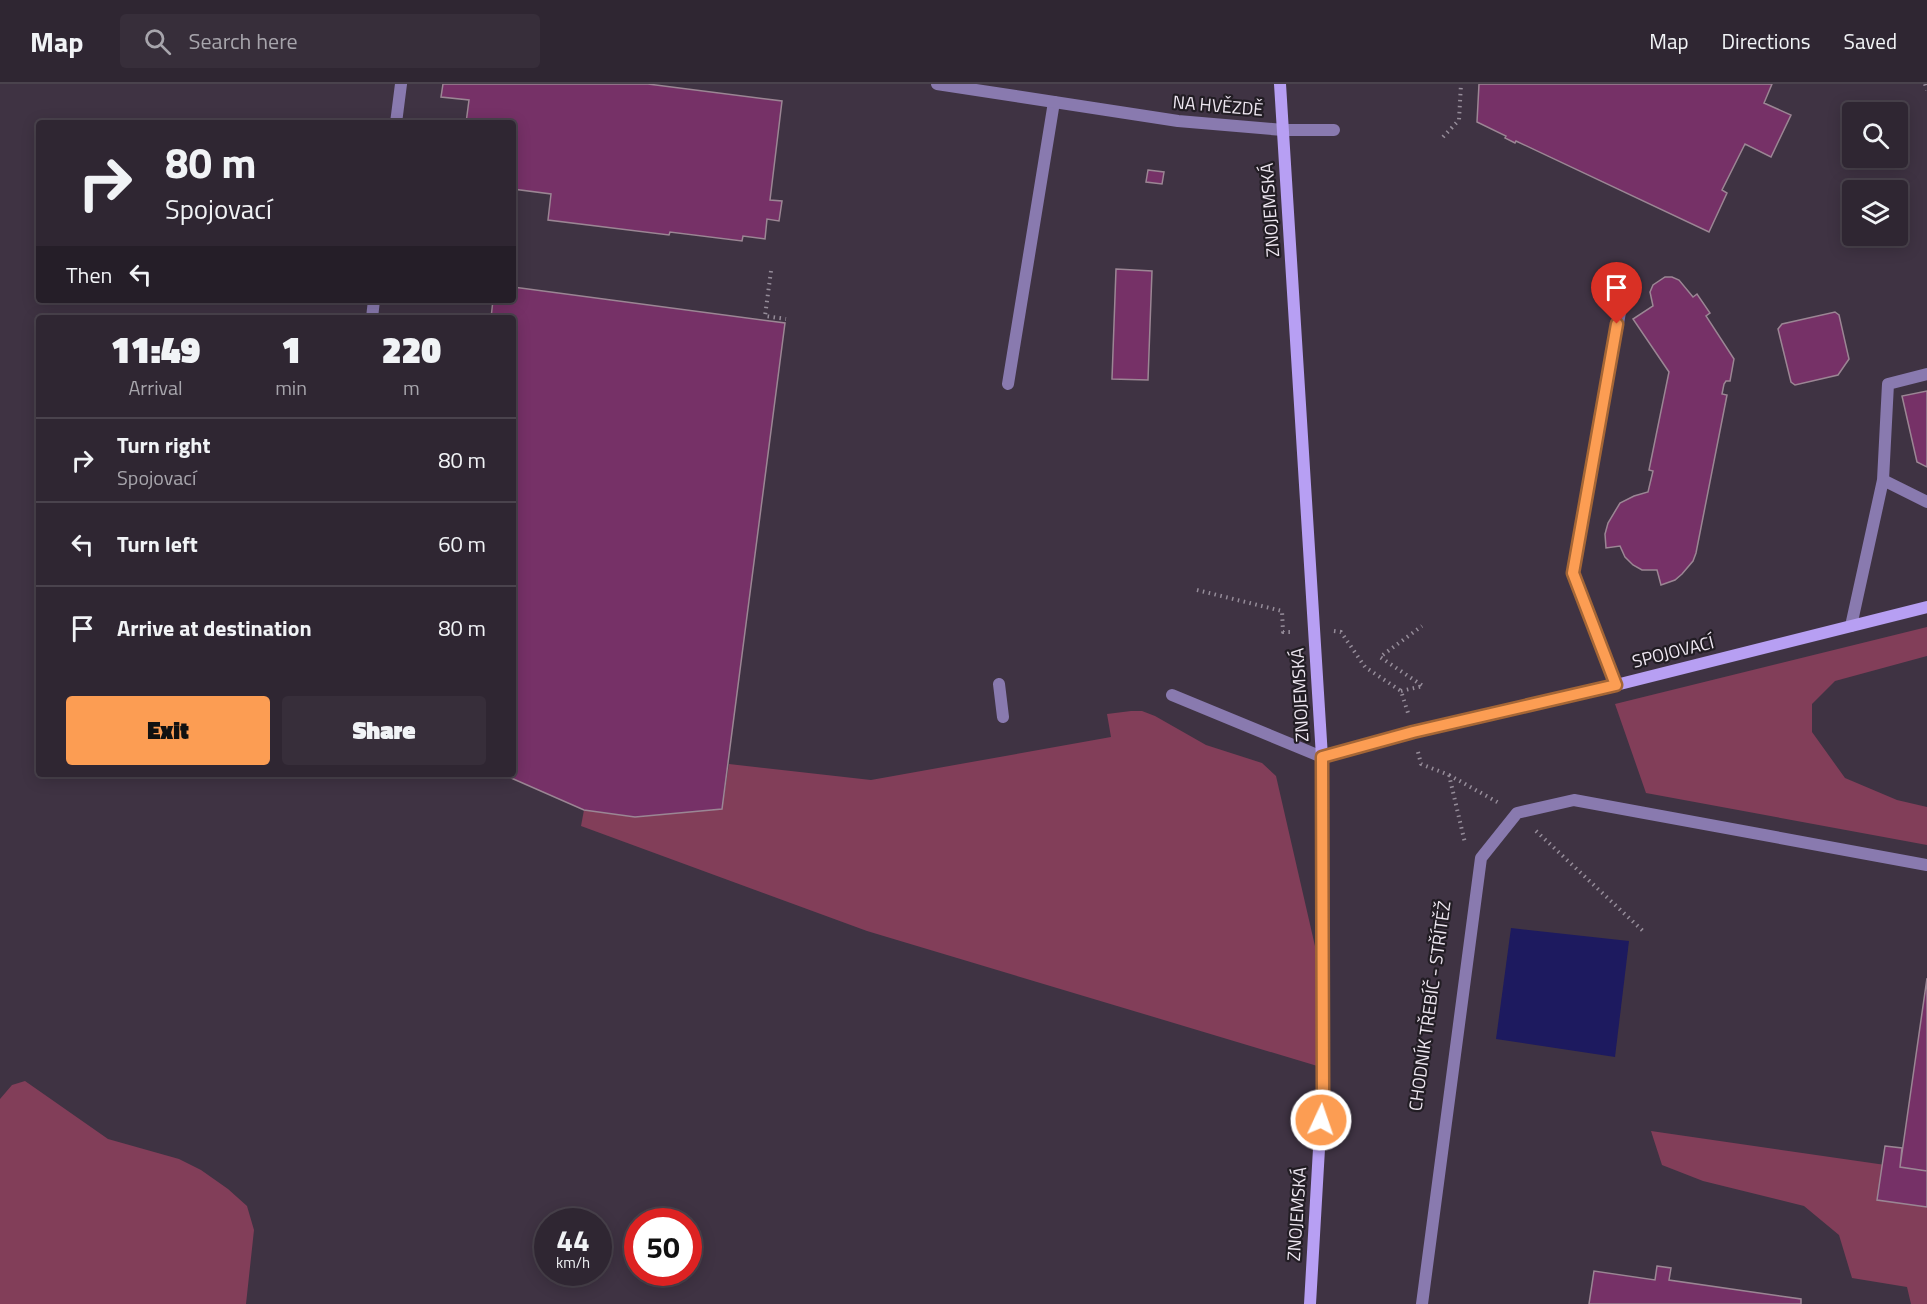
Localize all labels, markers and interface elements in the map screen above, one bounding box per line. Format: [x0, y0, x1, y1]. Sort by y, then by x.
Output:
search box [120, 14, 540, 68]
text: Map [30, 20, 84, 63]
text: Search here [189, 24, 298, 58]
icon: search [141, 25, 174, 58]
text: Map [1649, 25, 1689, 57]
text: Directions [1722, 25, 1811, 57]
text: Saved [1844, 25, 1897, 57]
street label: NA HVĚZDĚ [1172, 88, 1264, 123]
map controls [1842, 102, 1908, 246]
button: search [1842, 102, 1908, 168]
text: 80 m [165, 130, 257, 194]
icon: right [66, 144, 144, 222]
street label: ZNOJEMSKÁ [1253, 162, 1286, 258]
button: layers [1842, 180, 1908, 246]
text: Spojovací [165, 188, 272, 229]
text: Then [66, 258, 112, 292]
icon: left [124, 258, 157, 291]
pin [1591, 262, 1642, 324]
icon: arrive [1600, 271, 1633, 304]
text: 11:49 [111, 322, 200, 377]
text: 1 [281, 322, 301, 377]
text: 220 [382, 322, 441, 377]
text: Arrival [128, 372, 183, 403]
text: min [275, 372, 307, 403]
text: m [403, 372, 420, 403]
text: Turn right [117, 428, 211, 462]
text: 80 m [438, 443, 486, 477]
icon: right [66, 444, 99, 477]
text: Spojovací [117, 462, 196, 493]
text: Turn left [117, 527, 198, 561]
text: 60 m [438, 527, 486, 561]
icon: left [66, 528, 99, 561]
text: Arrive at destination [117, 611, 312, 645]
text: 80 m [438, 611, 486, 645]
icon: arrive [66, 612, 99, 645]
street label: SPOJOVACÍ [1629, 628, 1717, 675]
street label: ZNOJEMSKÁ [1284, 647, 1315, 743]
button: Exit [66, 696, 270, 765]
button: Share [282, 696, 486, 765]
street label: CHODNÍK TŘEBÍČ - STŘÍTĚŽ [1401, 899, 1458, 1113]
position arrow [1289, 1088, 1353, 1152]
street label: ZNOJEMSKÁ [1280, 1166, 1313, 1262]
speed limit sign: 50 [624, 1208, 702, 1286]
text: 44 [556, 1217, 590, 1263]
text: km/h [556, 1251, 590, 1274]

